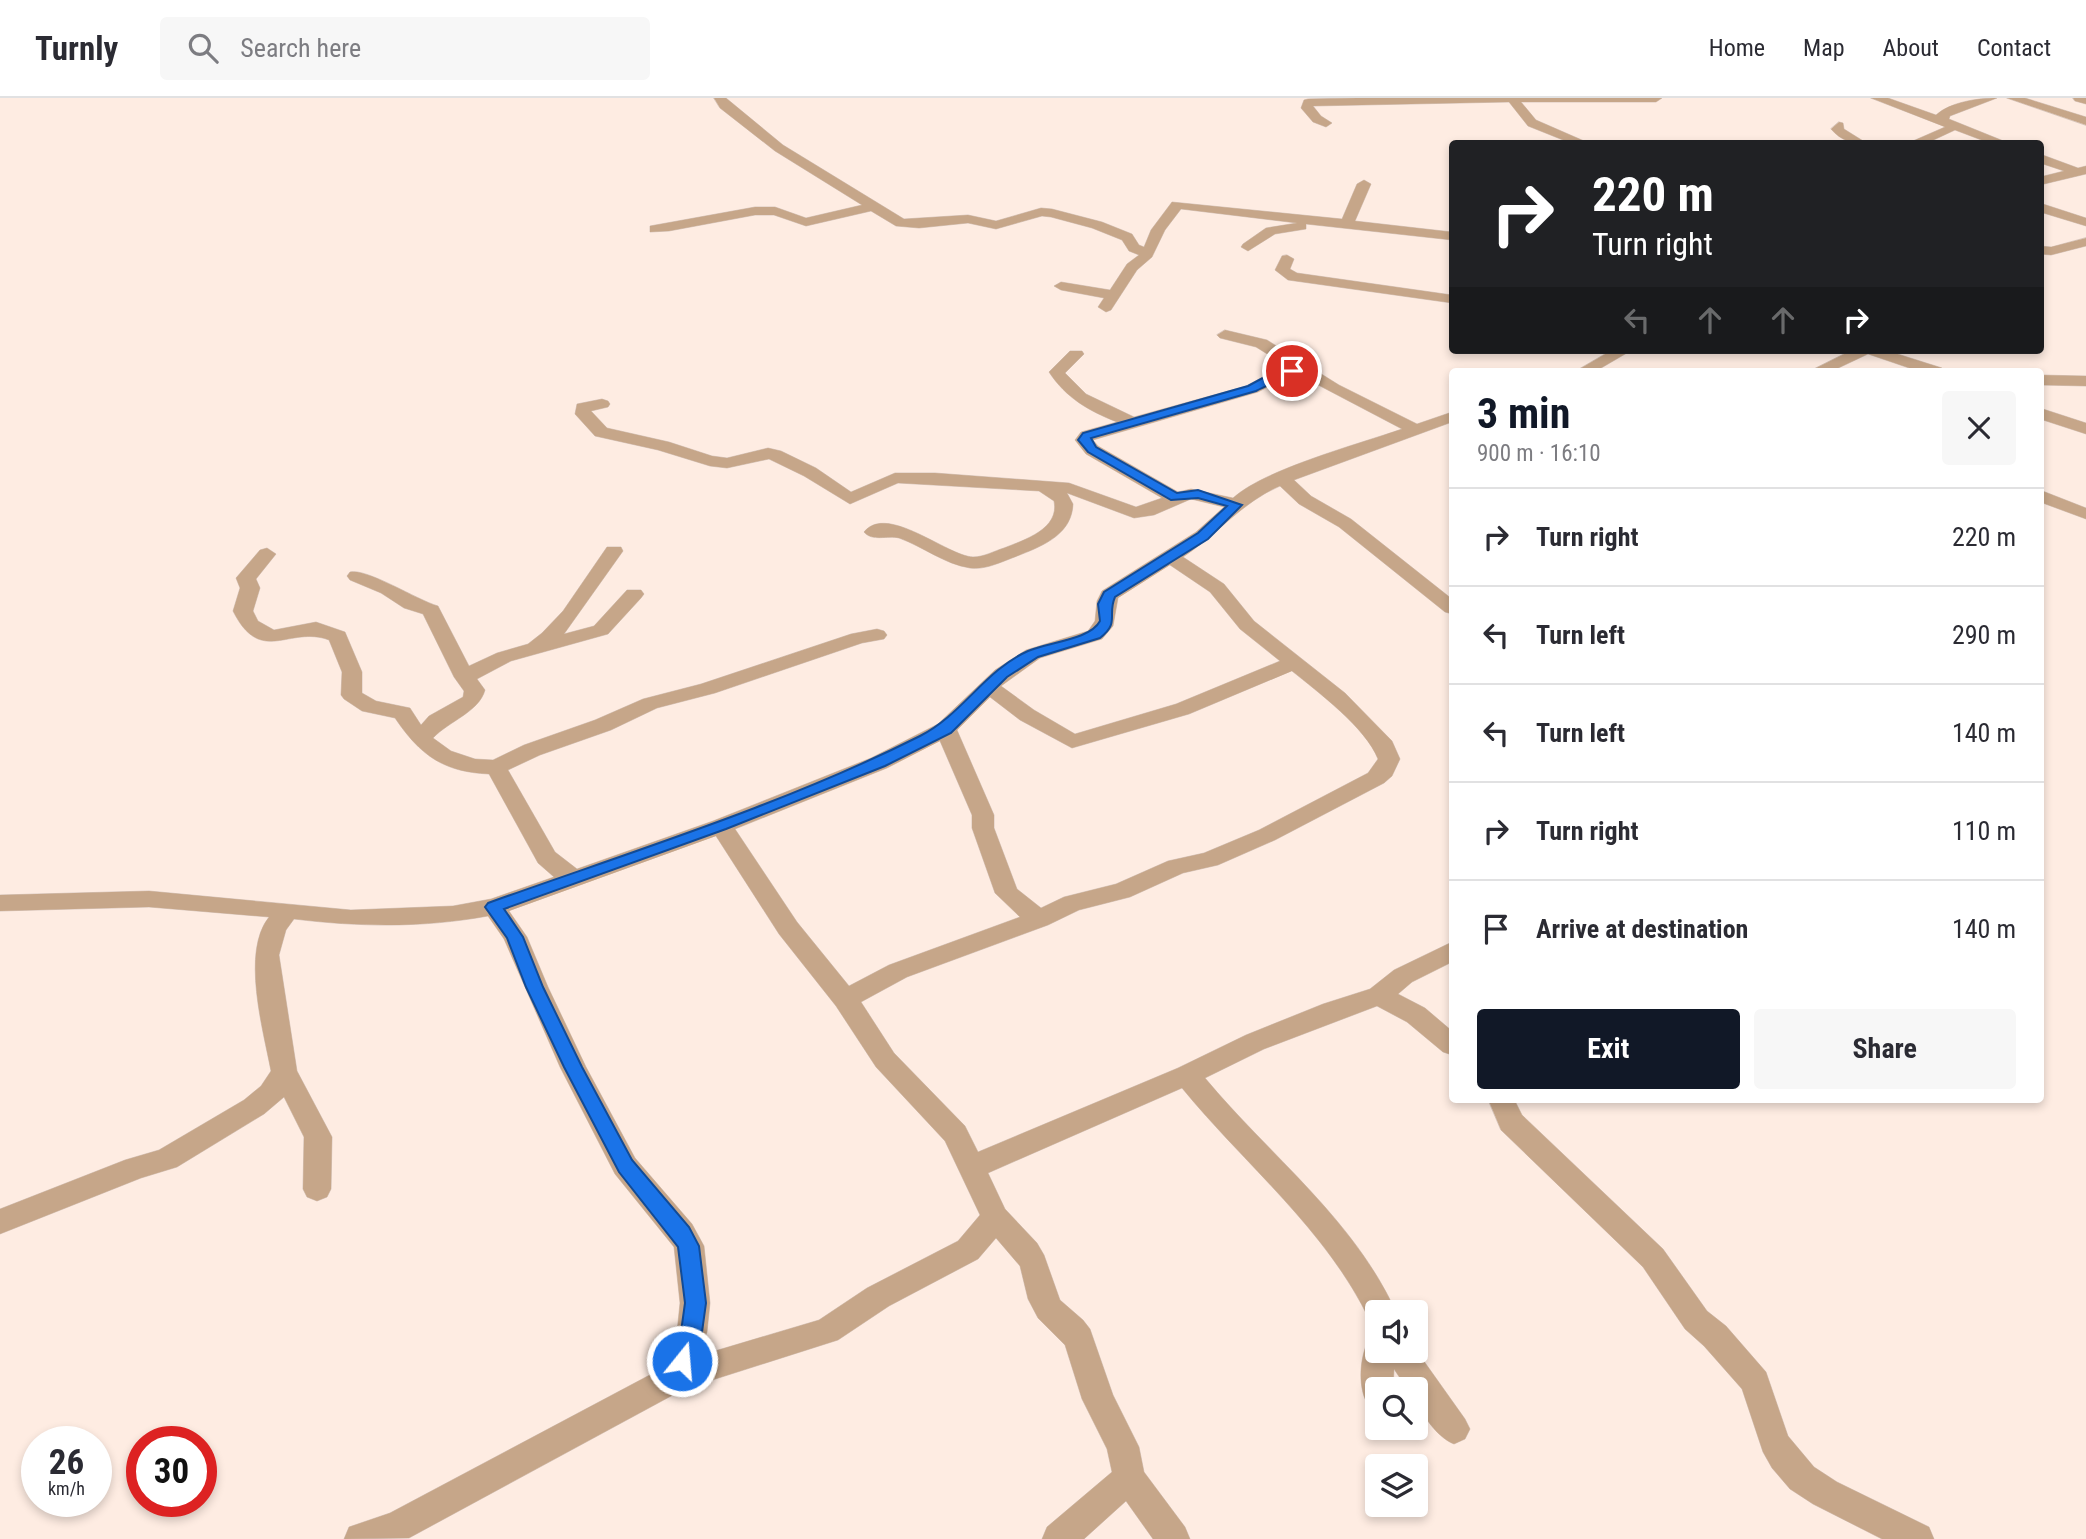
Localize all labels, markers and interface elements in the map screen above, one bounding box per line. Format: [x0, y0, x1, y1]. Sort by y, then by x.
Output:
search box [160, 17, 650, 80]
text: Turnly [35, 29, 118, 68]
icon: search [184, 29, 222, 67]
text: Search here [240, 33, 361, 63]
text: Home [1709, 34, 1765, 62]
text: Map [1803, 34, 1845, 62]
text: About [1883, 34, 1939, 62]
text: Contact [1977, 34, 2051, 62]
text: 220 m [1592, 166, 1714, 223]
icon: right [1477, 168, 1568, 259]
text: Turn right [1592, 225, 1713, 263]
icon: left [1618, 301, 1656, 339]
icon: ahead [1691, 301, 1729, 339]
icon: ahead [1764, 301, 1802, 339]
icon: right [1837, 301, 1875, 339]
pin [1262, 341, 1322, 401]
icon: arrive [1273, 352, 1311, 390]
text: 3 min [1477, 389, 1570, 438]
button: close [1942, 391, 2016, 465]
text: 900 m · 16:10 [1477, 440, 1601, 467]
icon: right [1477, 518, 1515, 556]
text: Turn right [1536, 522, 1638, 552]
text: 220 m [1952, 522, 2016, 552]
icon: left [1477, 616, 1515, 654]
text: Turn left [1536, 620, 1625, 650]
text: 290 m [1952, 620, 2016, 650]
icon: left [1477, 714, 1515, 752]
text: Turn left [1536, 718, 1625, 748]
text: 140 m [1952, 718, 2016, 748]
icon: right [1477, 812, 1515, 850]
text: Turn right [1536, 816, 1638, 846]
text: 110 m [1952, 816, 2016, 846]
icon: arrive [1477, 910, 1515, 948]
text: Arrive at destination [1536, 914, 1748, 944]
text: 140 m [1952, 914, 2016, 944]
button: Exit [1477, 1009, 1740, 1089]
button: Share [1754, 1009, 2016, 1089]
map controls [1365, 1300, 1428, 1517]
button: sound [1365, 1300, 1428, 1363]
position arrow [645, 1324, 719, 1398]
button: search [1365, 1377, 1428, 1440]
speed limit sign: 30 [126, 1426, 217, 1517]
text: 26 [49, 1442, 84, 1483]
button: layers [1365, 1454, 1428, 1517]
text: km/h [48, 1478, 85, 1499]

